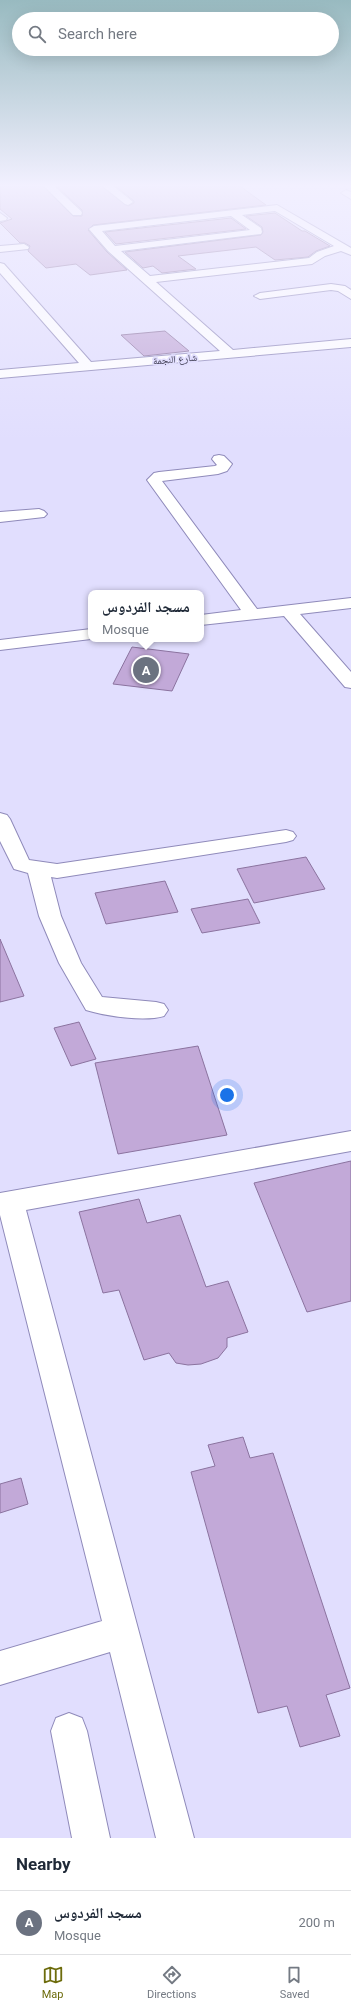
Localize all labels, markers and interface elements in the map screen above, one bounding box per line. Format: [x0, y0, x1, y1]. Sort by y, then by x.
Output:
search box [12, 12, 339, 56]
icon: search [26, 23, 48, 45]
text: Search here [58, 25, 137, 43]
street label: شارع النجمة [152, 352, 198, 367]
popup [88, 590, 204, 642]
text: مسجد الفردوس [102, 598, 190, 616]
text: Mosque [102, 622, 149, 637]
pin: A [133, 655, 159, 685]
your location [217, 1085, 237, 1105]
text: Nearby [16, 1854, 71, 1874]
text: مسجد الفردوس [54, 1904, 142, 1922]
text: A [25, 1915, 33, 1930]
text: 200 m [298, 1915, 335, 1930]
text: Mosque [54, 1928, 101, 1943]
tab: Map [42, 1964, 64, 2001]
tab: Directions [147, 1964, 196, 2001]
tab: Saved [280, 1964, 309, 2001]

